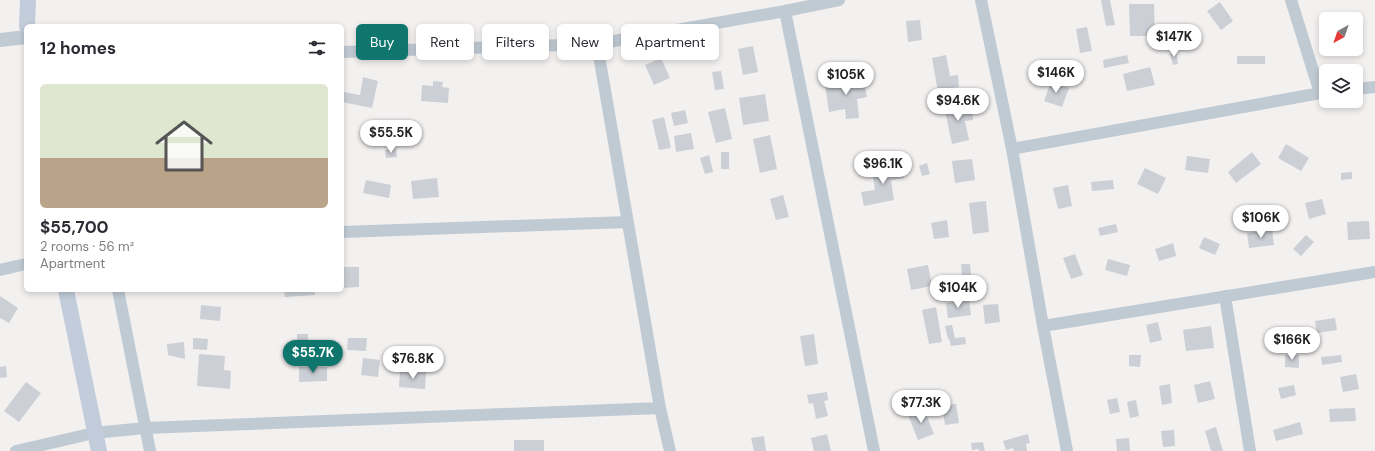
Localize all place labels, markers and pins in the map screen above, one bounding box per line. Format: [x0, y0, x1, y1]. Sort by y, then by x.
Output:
pin: $147K [1146, 24, 1202, 58]
pin: $146K [1028, 60, 1084, 94]
pin: $105K [818, 62, 874, 96]
pin: $94.6K [925, 88, 991, 122]
pin: $55.5K [358, 120, 424, 154]
pin: $96.1K [850, 151, 916, 185]
pin: $106K [1233, 205, 1289, 239]
pin: $104K [930, 275, 986, 309]
pin: $166K [1264, 327, 1320, 361]
pin: $55.7K [280, 340, 346, 374]
pin: $76.8K [380, 346, 446, 380]
pin: $77.3K [888, 390, 954, 424]

